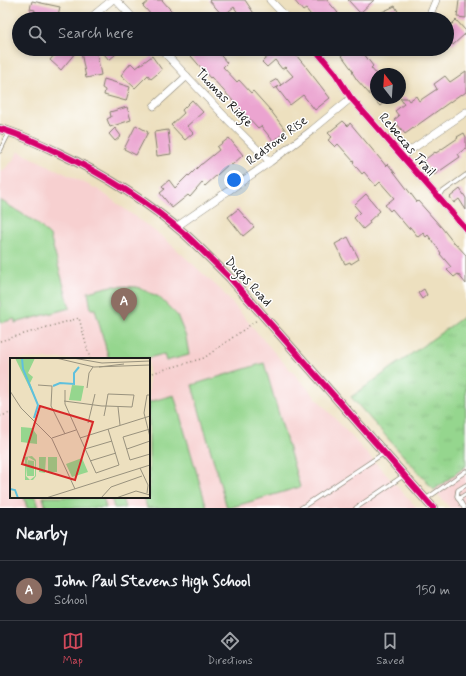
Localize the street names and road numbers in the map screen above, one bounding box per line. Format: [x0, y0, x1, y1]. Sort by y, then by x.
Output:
street label: Thomas Ridge [190, 65, 256, 132]
street label: Rebeccas Trail [375, 110, 439, 180]
street label: Redstone Rise [243, 112, 311, 170]
street label: Dugas Road [219, 254, 275, 312]

